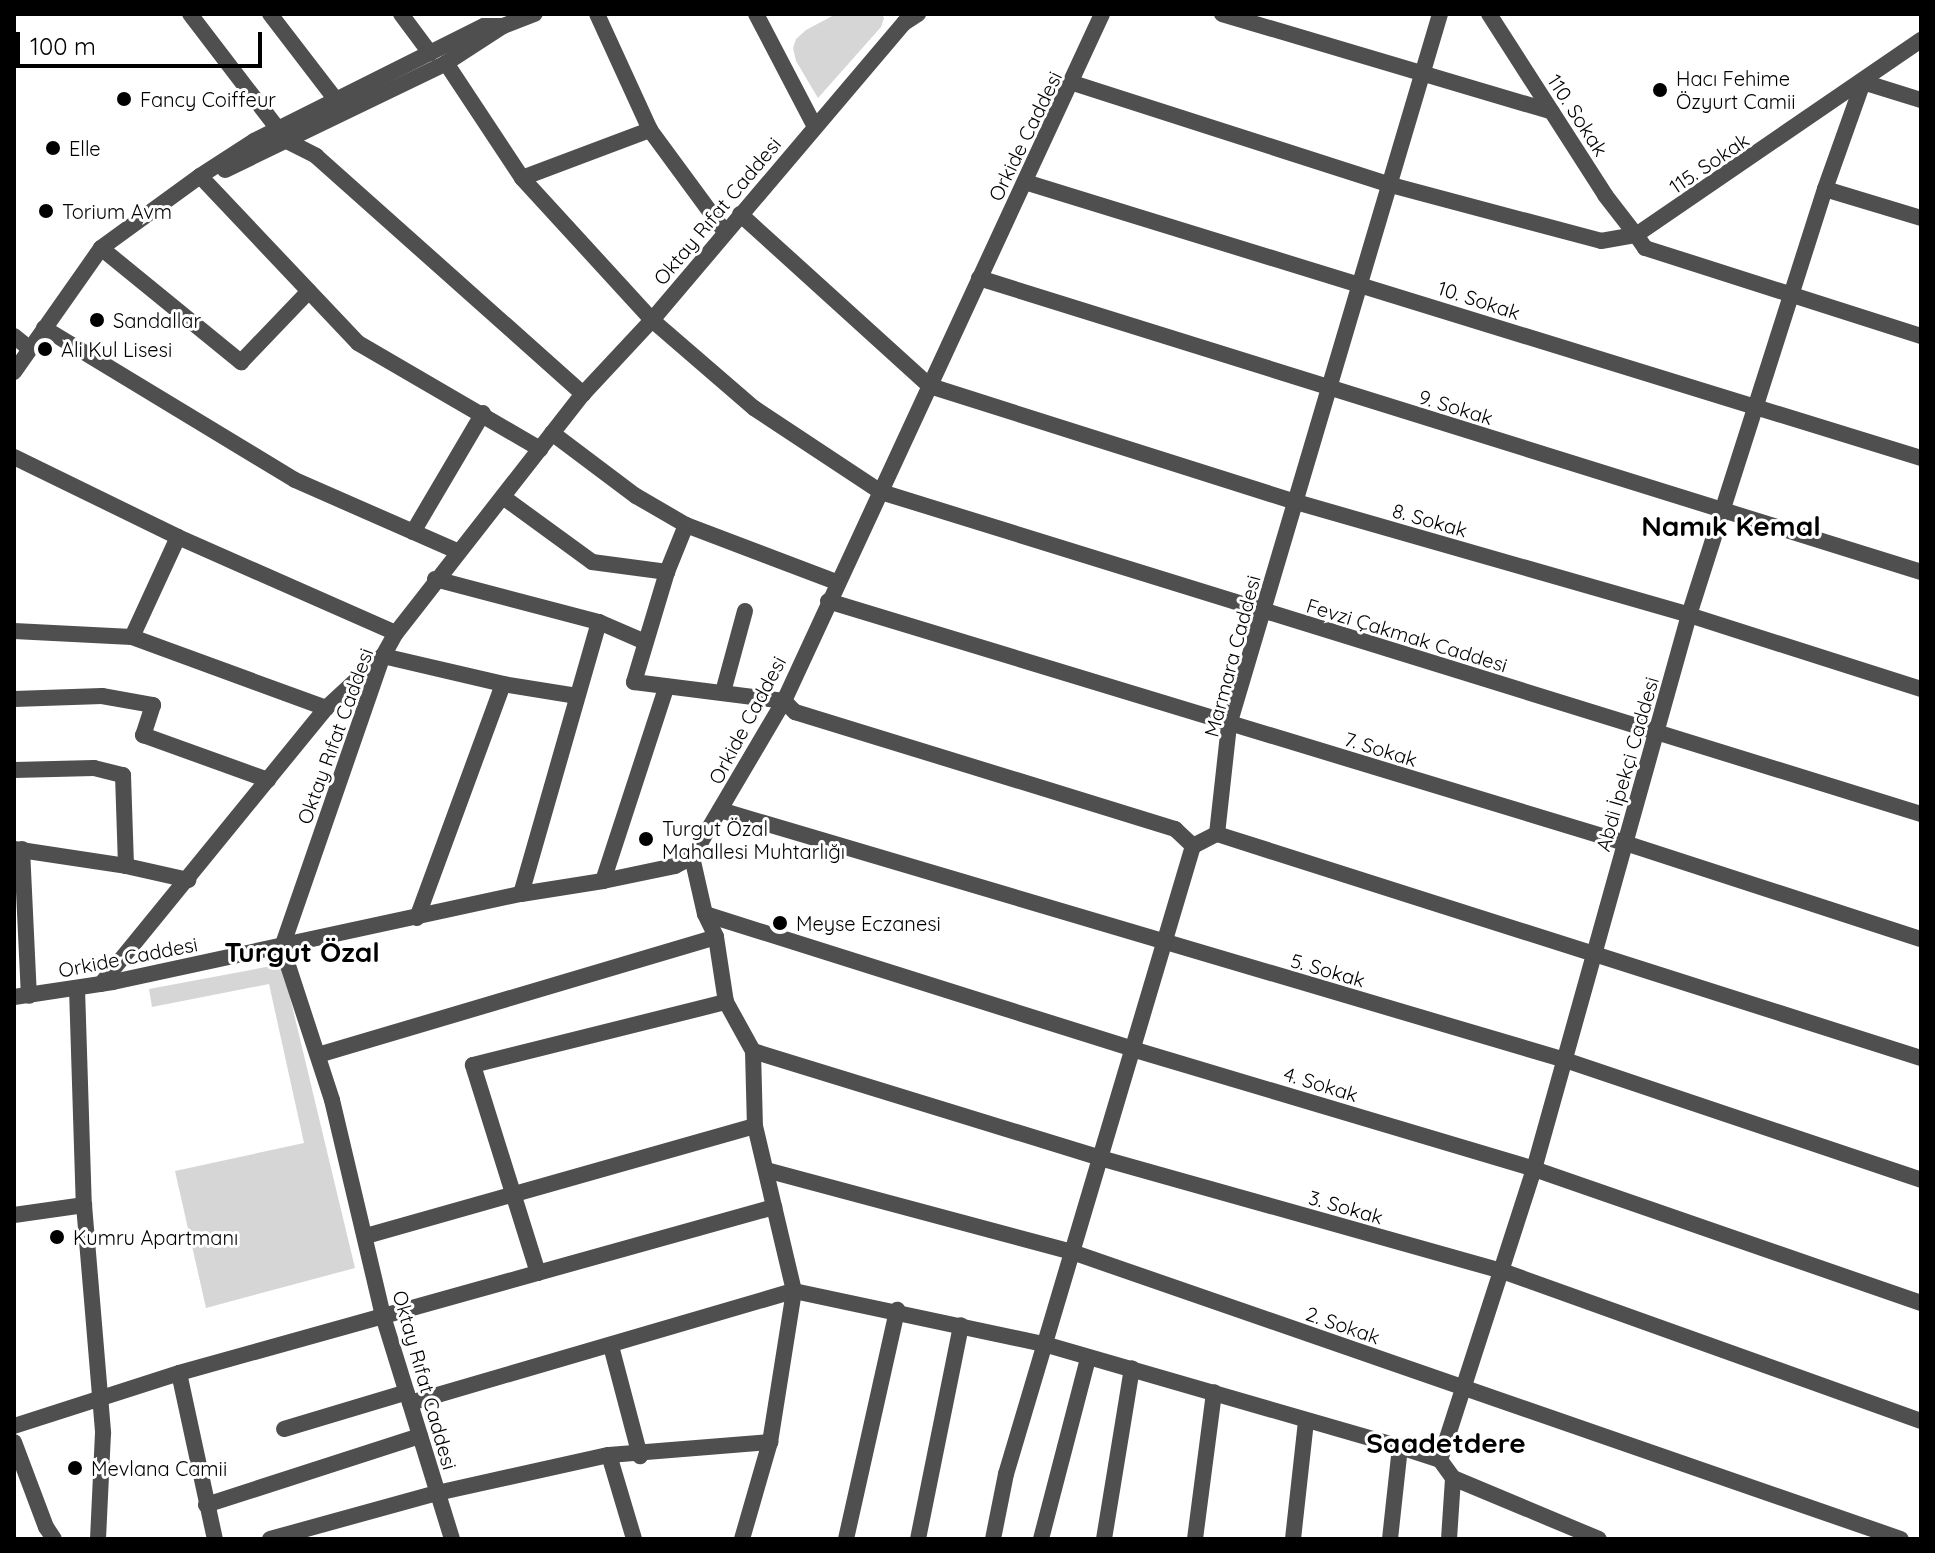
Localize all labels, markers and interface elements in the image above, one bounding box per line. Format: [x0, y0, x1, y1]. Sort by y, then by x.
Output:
scale bar [20, 16, 266, 66]
text: 100 m [30, 31, 96, 61]
place label: Hacı Fehime Özyurt Camii [1676, 66, 1796, 113]
street label: Orkide Caddesi [983, 67, 1067, 205]
street label: 110. Sokak [1543, 70, 1613, 160]
marker: Hacı Fehime Özyurt Camii [1651, 81, 1669, 99]
place label: Fancy Coiffeur [140, 87, 276, 111]
marker: Fancy Coiffeur [115, 90, 133, 108]
street label: 115. Sokak [1665, 128, 1753, 198]
street label: Oktay Rıfat Caddesi [648, 132, 786, 290]
place label: Elle [69, 136, 101, 160]
marker: Elle [44, 139, 62, 157]
place label: Torium Avm [62, 199, 172, 223]
marker: Torium Avm [37, 202, 55, 220]
street label: 10. Sokak [1435, 275, 1523, 325]
place label: Sandallar [113, 308, 201, 332]
marker: Sandallar [88, 311, 106, 329]
place label: Ali Kul Lisesi [61, 337, 172, 361]
marker: Ali Kul Lisesi [36, 340, 54, 358]
street label: 9. Sokak [1416, 384, 1496, 430]
street label: 8. Sokak [1390, 498, 1470, 542]
district label: Namık Kemal [1641, 509, 1821, 543]
street label: Marmara Caddesi [1199, 573, 1265, 739]
street label: Fevzi Çakmak Caddesi [1304, 593, 1510, 677]
street label: Oktay Rıfat Caddesi [292, 645, 378, 827]
street label: Orkide Caddesi [703, 652, 791, 788]
street label: Abdi İpekçi Caddesi [1591, 674, 1663, 854]
street label: 7. Sokak [1342, 727, 1420, 771]
place label: Turgut Özal Mahallesi Muhtarlığı [662, 816, 845, 863]
marker: Turgut Özal Mahallesi Muhtarlığı [637, 830, 655, 848]
place label: Meyse Eczanesi [796, 911, 941, 935]
marker: Meyse Eczanesi [771, 914, 789, 932]
street label: Orkide Caddesi [56, 932, 200, 982]
district label: Turgut Özal [224, 935, 380, 969]
street label: 5. Sokak [1288, 948, 1368, 992]
street label: 4. Sokak [1281, 1061, 1361, 1107]
street label: 3. Sokak [1306, 1185, 1386, 1229]
place label: Kumru Apartmanı [73, 1225, 238, 1249]
marker: Kumru Apartmanı [48, 1228, 66, 1246]
street label: Oktay Rıfat Caddesi [388, 1288, 462, 1472]
street label: 2. Sokak [1303, 1301, 1383, 1349]
district label: Saadetdere [1366, 1426, 1526, 1460]
place label: Mevlana Camii [91, 1456, 227, 1480]
marker: Mevlana Camii [66, 1459, 84, 1477]

